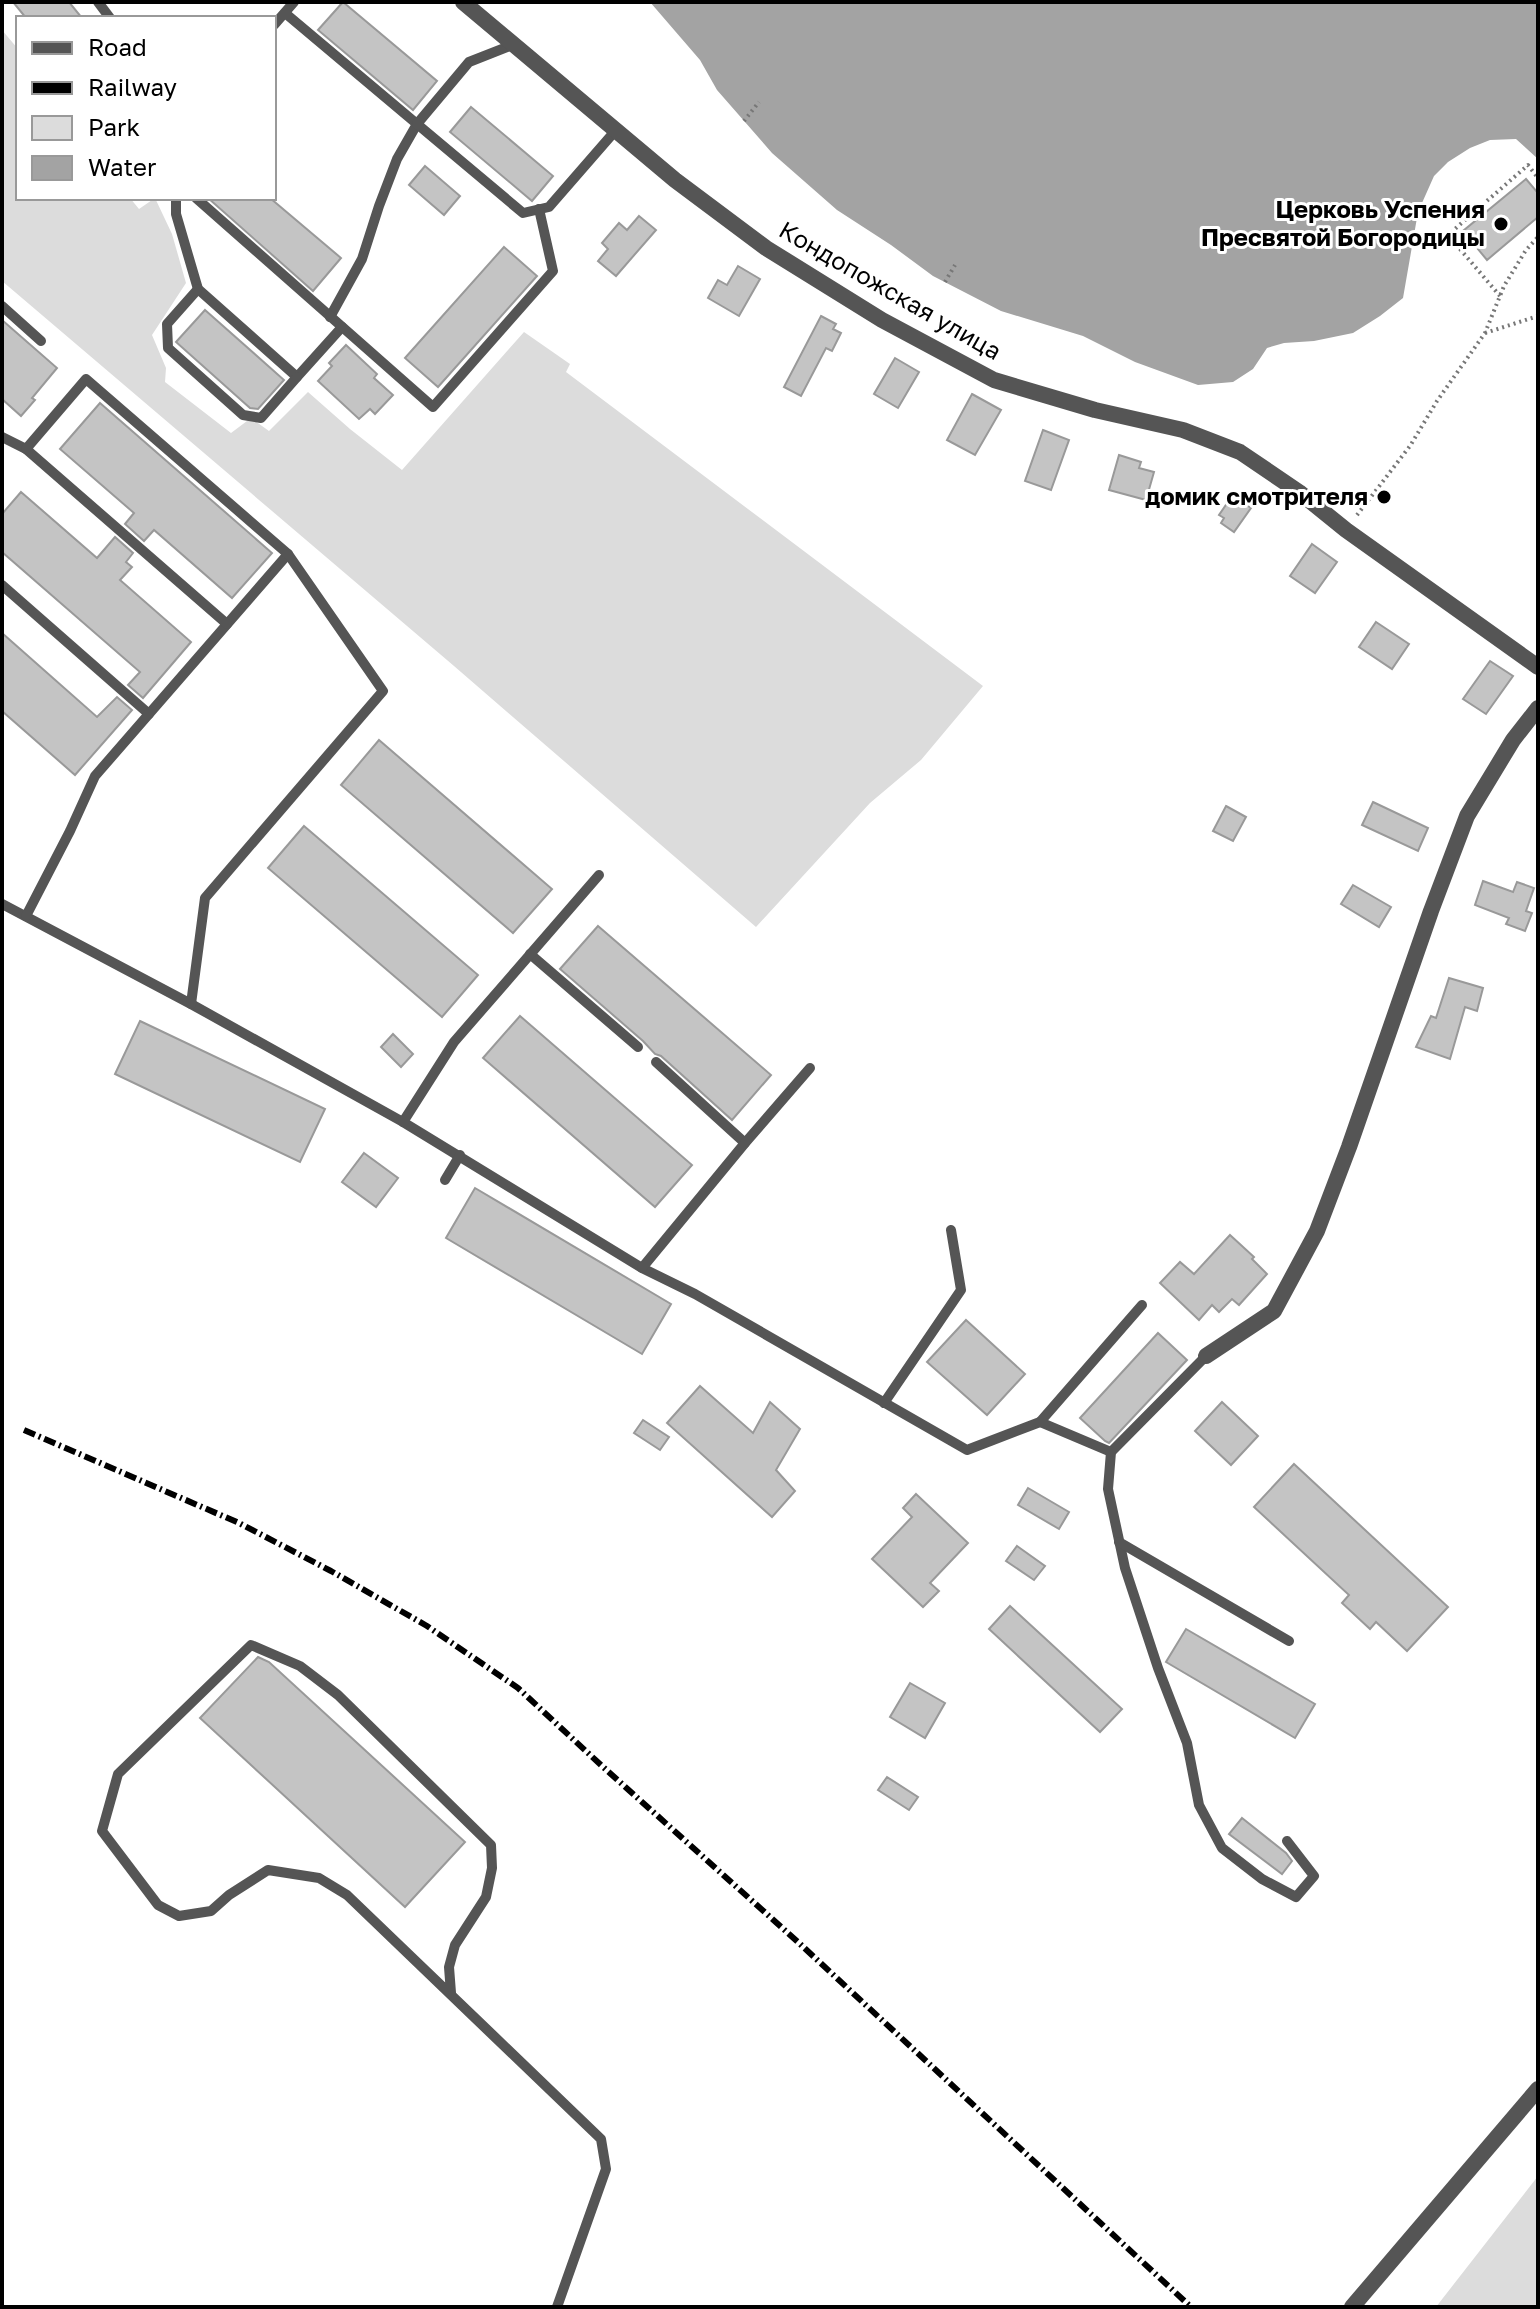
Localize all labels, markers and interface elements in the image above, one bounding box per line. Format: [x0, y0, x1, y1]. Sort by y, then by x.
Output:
legend [16, 16, 276, 200]
text: Road [88, 32, 147, 61]
text: Railway [88, 72, 177, 101]
text: Park [88, 112, 140, 141]
text: Water [88, 152, 156, 181]
place label: Церковь Успения Пресвятой Богородицы [1201, 194, 1485, 251]
street label: Кондопожская улица [775, 214, 1007, 365]
marker: Церковь Успения Пресвятой Богородицы [1492, 215, 1510, 233]
place label: домик смотрителя [1145, 481, 1368, 510]
marker: домик смотрителя [1375, 488, 1393, 506]

